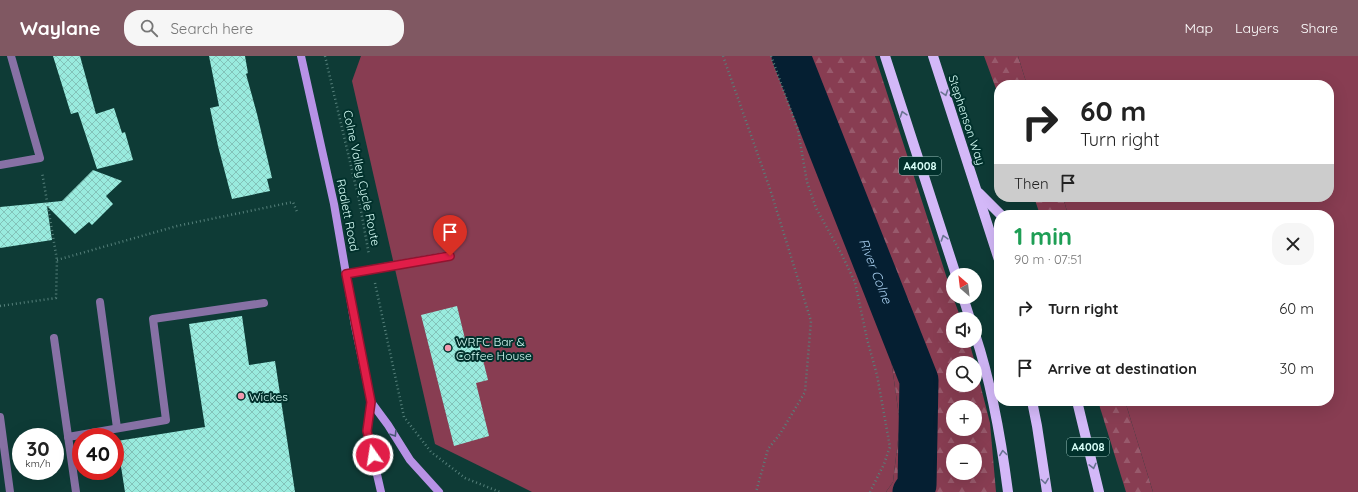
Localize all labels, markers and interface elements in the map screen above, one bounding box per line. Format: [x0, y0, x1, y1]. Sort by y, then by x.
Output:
search box [124, 10, 404, 46]
text: Waylane [20, 16, 100, 40]
icon: search [138, 17, 160, 39]
text: Search here [170, 19, 253, 38]
text: Map [1184, 19, 1213, 37]
text: Layers [1235, 19, 1279, 37]
text: Share [1301, 19, 1338, 37]
street label: Stephenson Way [945, 73, 989, 167]
one-way arrow [940, 90, 949, 97]
text: 60 m [1080, 93, 1146, 128]
icon: right [1014, 96, 1066, 148]
street label: Colne Valley Cycle Route [340, 109, 384, 248]
one-way arrow [899, 111, 908, 118]
text: Turn right [1080, 128, 1160, 151]
road number: A4008 [899, 157, 941, 175]
icon: arrive [1057, 172, 1079, 194]
text: Then [1014, 174, 1049, 193]
street label: Radlett Road [334, 178, 362, 252]
pin [433, 215, 467, 256]
icon: arrive [439, 221, 461, 243]
text: 1 min [1014, 221, 1072, 251]
button: close [1272, 223, 1314, 265]
one-way arrow [940, 235, 949, 242]
water label: River Colne [856, 236, 896, 306]
text: 90 m · 07:51 [1014, 251, 1082, 267]
north arrow [946, 268, 982, 304]
map controls [946, 268, 982, 480]
icon: right [1014, 297, 1036, 319]
text: Turn right [1048, 299, 1119, 318]
text: 60 m [1279, 299, 1314, 318]
button: sound [946, 312, 982, 348]
place label: WRFC Bar & Coffee House [456, 334, 532, 363]
marker: WRFC Bar & Coffee House [443, 343, 453, 353]
button: search [946, 356, 982, 392]
icon: arrive [1014, 357, 1036, 379]
text: Arrive at destination [1048, 359, 1197, 378]
text: 30 m [1279, 359, 1314, 378]
place label: Wickes [249, 389, 288, 404]
marker: Wickes [236, 391, 246, 401]
button: + [946, 400, 982, 436]
speed limit sign: 40 [72, 428, 124, 480]
one-way arrow [389, 430, 397, 437]
position arrow [352, 434, 394, 476]
text: 30 [26, 436, 50, 461]
road number: A4008 [1067, 438, 1109, 456]
button: − [946, 444, 982, 480]
one-way arrow [999, 450, 1008, 456]
text: km/h [25, 457, 51, 470]
one-way arrow [1088, 463, 1096, 469]
one-way arrow [1040, 478, 1049, 484]

